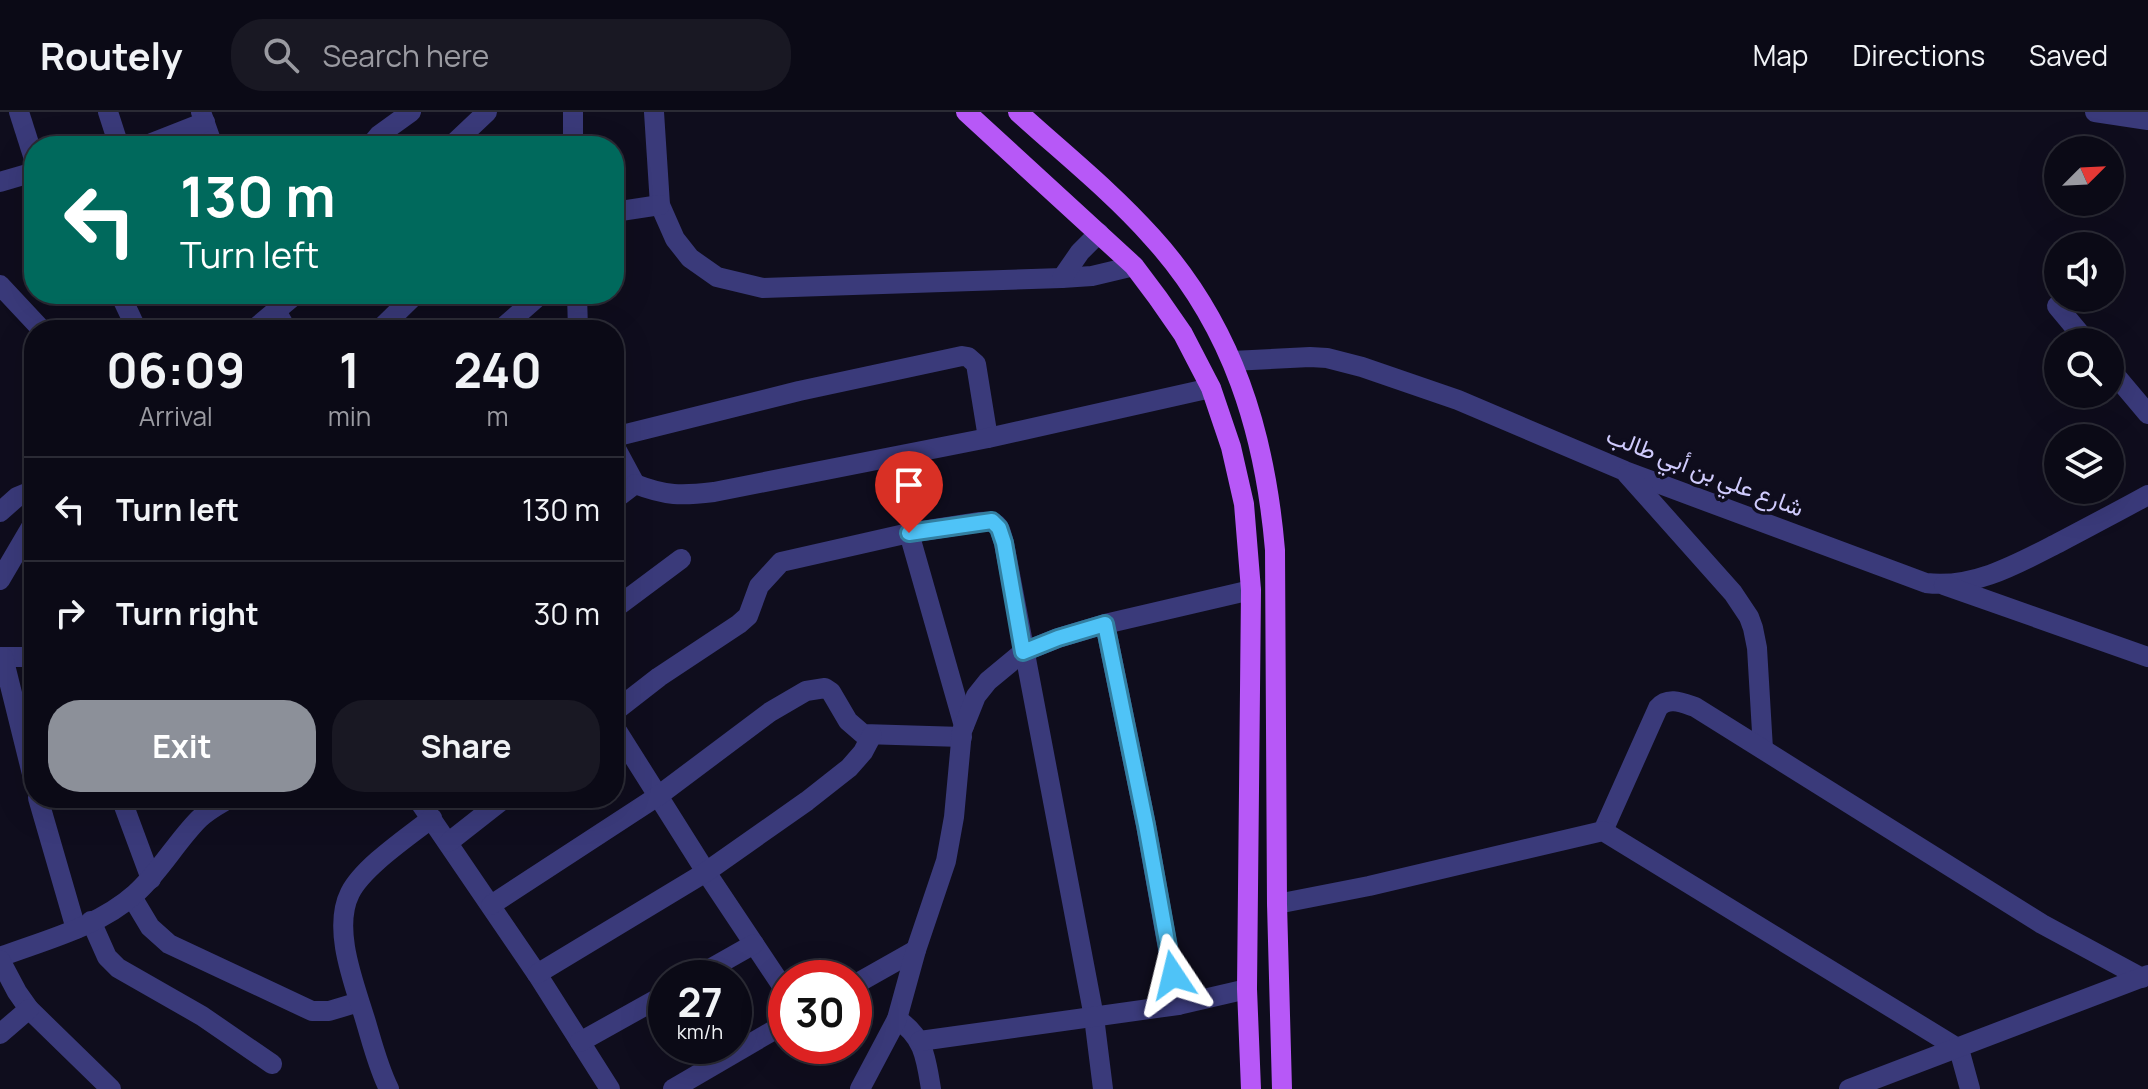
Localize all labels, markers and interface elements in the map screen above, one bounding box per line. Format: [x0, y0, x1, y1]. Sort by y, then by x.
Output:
search box [231, 19, 791, 91]
text: Routely [40, 29, 183, 81]
icon: search [259, 33, 303, 77]
text: Search here [323, 35, 489, 76]
text: Map [1753, 36, 1808, 74]
text: Directions [1852, 36, 1985, 74]
text: Saved [2029, 36, 2108, 74]
north arrow [2044, 136, 2124, 216]
map controls [2044, 136, 2124, 504]
text: 130 m [180, 157, 336, 234]
icon: left [48, 168, 152, 272]
text: Turn left [180, 230, 319, 279]
button: sound [2044, 232, 2124, 312]
button: search [2044, 328, 2124, 408]
text: 06:09 [106, 337, 245, 402]
text: 1 [339, 337, 360, 402]
text: 240 [453, 337, 542, 402]
text: Arrival [139, 398, 213, 434]
text: min [328, 398, 371, 434]
text: m [487, 398, 509, 434]
street label: شارع علي بن أبي طالب [1601, 418, 1809, 527]
button: layers [2044, 424, 2124, 504]
pin [875, 451, 943, 533]
icon: arrive [887, 463, 931, 507]
icon: left [48, 487, 92, 531]
text: Turn left [116, 489, 239, 530]
text: 130 m [522, 489, 600, 530]
icon: right [48, 591, 92, 635]
text: Turn right [116, 593, 259, 634]
text: 30 m [534, 593, 600, 634]
button: Exit [48, 700, 316, 792]
button: Share [332, 700, 600, 792]
position arrow [1131, 933, 1215, 1017]
speed limit sign: 30 [768, 960, 872, 1064]
text: 27 [677, 974, 723, 1029]
text: km/h [677, 1018, 723, 1045]

